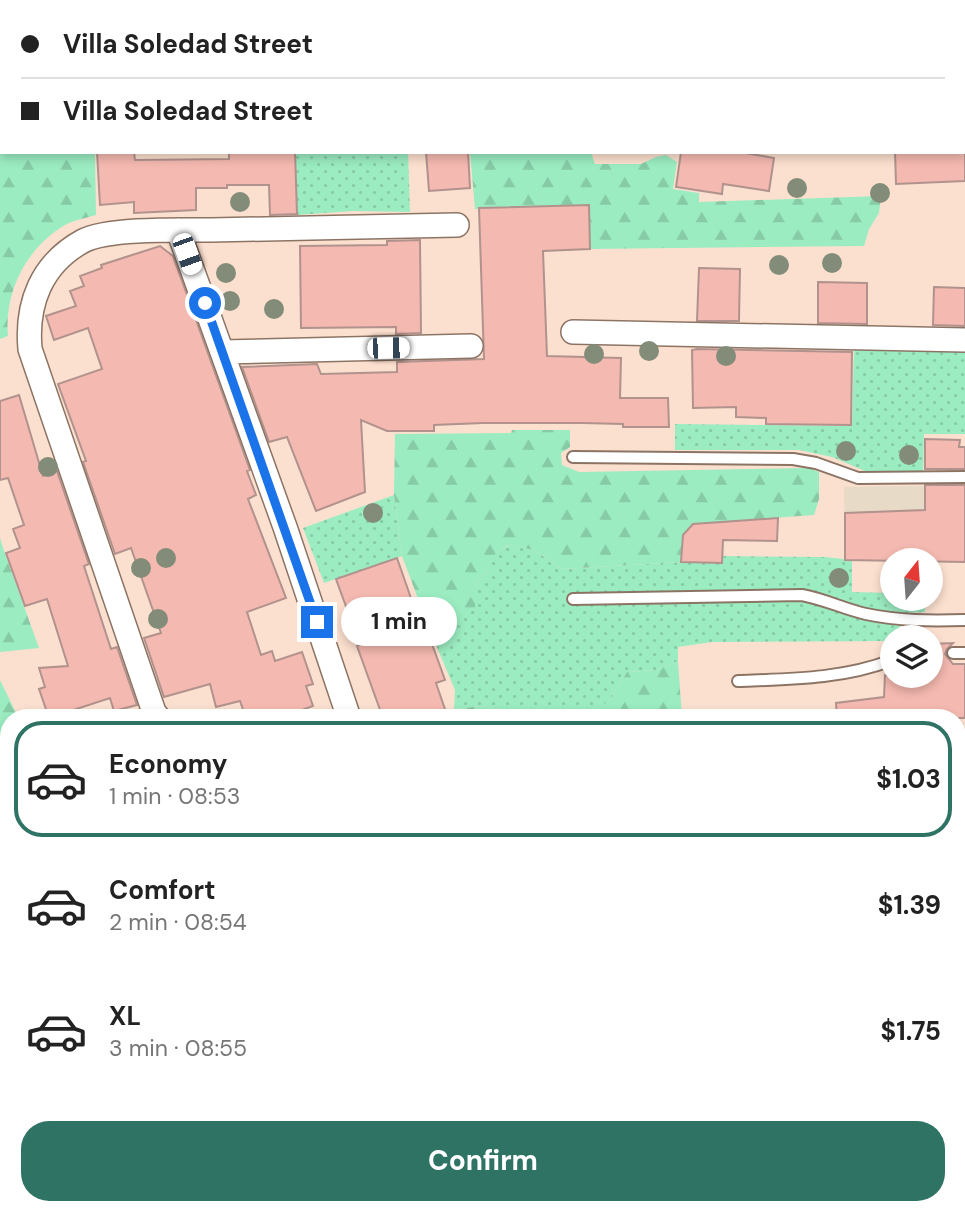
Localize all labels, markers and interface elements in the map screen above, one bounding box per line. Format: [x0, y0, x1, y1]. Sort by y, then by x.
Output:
text: Villa Soledad Street [63, 27, 313, 61]
text: Villa Soledad Street [63, 94, 313, 128]
car [170, 231, 205, 277]
route start [189, 287, 221, 319]
car [367, 337, 410, 359]
north arrow [880, 548, 943, 611]
map controls [880, 548, 943, 688]
callout: 1 min [342, 598, 457, 646]
route end [301, 606, 333, 638]
text: 1 min [371, 606, 427, 636]
button: layers [880, 625, 943, 688]
text: Economy [109, 747, 227, 781]
icon: car [25, 748, 88, 811]
text: $1.03 [876, 762, 941, 796]
text: 1 min · 08:53 [109, 781, 240, 811]
text: Comfort [109, 873, 215, 907]
icon: car [25, 874, 88, 937]
text: $1.39 [878, 888, 941, 922]
text: 2 min · 08:54 [109, 907, 247, 937]
text: XL [109, 999, 141, 1033]
icon: car [25, 1000, 88, 1063]
text: $1.75 [881, 1014, 941, 1048]
text: 3 min · 08:55 [109, 1033, 247, 1063]
button: Confirm [21, 1121, 945, 1201]

